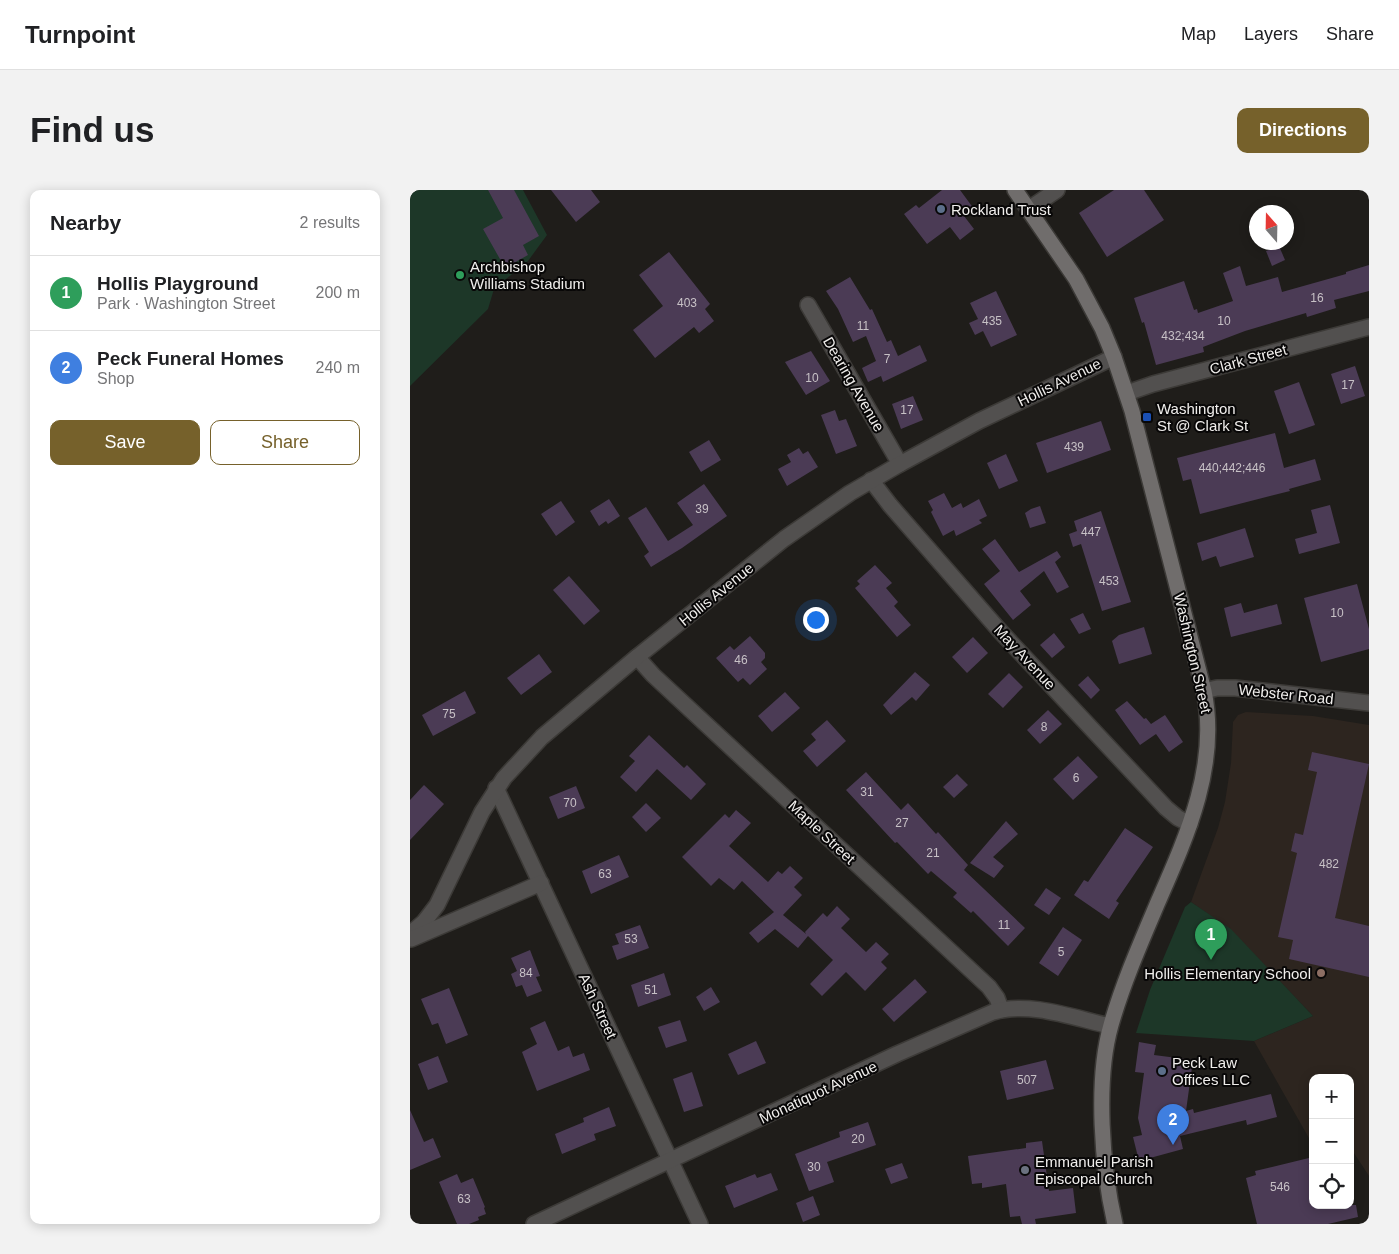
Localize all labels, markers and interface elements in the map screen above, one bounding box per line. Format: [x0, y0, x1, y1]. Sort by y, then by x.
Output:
text: Turnpoint [25, 21, 135, 48]
text: Map [1181, 24, 1216, 44]
text: Layers [1244, 24, 1298, 44]
text: Share [1326, 24, 1374, 44]
button: Directions [1237, 108, 1369, 153]
text: Find us [30, 110, 154, 149]
place label: Rockland Trust [951, 201, 1052, 218]
marker: Rockland Trust [935, 203, 947, 215]
north arrow [1249, 205, 1294, 250]
text: Nearby [50, 211, 121, 234]
text: 2 results [300, 214, 360, 231]
place label: Archbishop Williams Stadium [470, 258, 585, 292]
marker: Archbishop Williams Stadium [454, 269, 466, 281]
text: Hollis Playground [97, 273, 259, 294]
text: 1 [62, 284, 70, 301]
text: 200 m [316, 284, 360, 301]
house number: 16 [1310, 291, 1324, 305]
text: Park · Washington Street [97, 295, 275, 312]
house number: 403 [677, 296, 697, 310]
house number: 435 [982, 314, 1002, 328]
house number: 10 [1217, 314, 1231, 328]
house number: 11 [857, 319, 870, 333]
house number: 432;434 [1161, 329, 1205, 343]
street label: Dearing Avenue [820, 334, 888, 434]
street label: Clark Street [1208, 340, 1289, 377]
text: Peck Funeral Homes [97, 348, 284, 369]
house number: 7 [884, 352, 891, 366]
street label: Hollis Avenue [1015, 354, 1103, 410]
text: 2 [62, 359, 70, 376]
text: 240 m [316, 359, 360, 376]
text: Shop [97, 370, 134, 387]
house number: 10 [805, 371, 819, 385]
house number: 17 [1341, 378, 1355, 392]
place label: Washington St @ Clark St [1157, 400, 1249, 434]
house number: 17 [900, 403, 914, 417]
marker: Washington St @ Clark St [1141, 411, 1153, 423]
button: Save [50, 420, 200, 465]
button: Share [210, 420, 360, 465]
house number: 439 [1064, 440, 1084, 454]
house number: 440;442;446 [1199, 461, 1266, 475]
house number: 39 [695, 502, 709, 516]
house number: 447 [1081, 525, 1101, 539]
street label: Hollis Avenue [675, 559, 757, 629]
house number: 453 [1099, 574, 1119, 588]
street label: Washington Street [1171, 591, 1215, 716]
house number: 10 [1330, 606, 1344, 620]
your location [803, 607, 829, 633]
street label: May Avenue [991, 621, 1059, 693]
house number: 46 [734, 653, 748, 667]
street label: Webster Road [1238, 681, 1334, 707]
house number: 75 [442, 707, 456, 721]
house number: 8 [1041, 720, 1048, 734]
house number: 6 [1073, 771, 1080, 785]
house number: 31 [860, 785, 874, 799]
house number: 70 [563, 796, 577, 810]
street label: Maple Street [785, 797, 860, 868]
house number: 27 [895, 816, 909, 830]
house number: 21 [926, 846, 940, 860]
house number: 482 [1319, 857, 1339, 871]
house number: 63 [598, 867, 612, 881]
house number: 11 [998, 918, 1011, 932]
pin: 1 [1195, 919, 1227, 960]
house number: 53 [624, 932, 638, 946]
house number: 5 [1058, 945, 1065, 959]
place label: Hollis Elementary School [1144, 965, 1311, 982]
house number: 84 [519, 966, 533, 980]
marker: Hollis Elementary School [1315, 967, 1327, 979]
street label: Ash Street [575, 971, 621, 1042]
house number: 51 [644, 983, 658, 997]
place label: Peck Law Offices LLC [1172, 1054, 1250, 1088]
street label: Monatiquot Avenue [756, 1057, 880, 1127]
marker: Peck Law Offices LLC [1156, 1065, 1168, 1077]
house number: 507 [1017, 1073, 1037, 1087]
map controls [1309, 1074, 1354, 1209]
button: + [1309, 1074, 1354, 1119]
pin: 2 [1157, 1104, 1189, 1145]
button: − [1309, 1119, 1354, 1164]
house number: 20 [851, 1132, 865, 1146]
place label: Emmanuel Parish Episcopal Church [1035, 1153, 1153, 1187]
house number: 30 [807, 1160, 821, 1174]
marker: Emmanuel Parish Episcopal Church [1019, 1164, 1031, 1176]
button: locate [1309, 1164, 1354, 1209]
house number: 546 [1270, 1180, 1290, 1194]
house number: 63 [457, 1192, 471, 1206]

